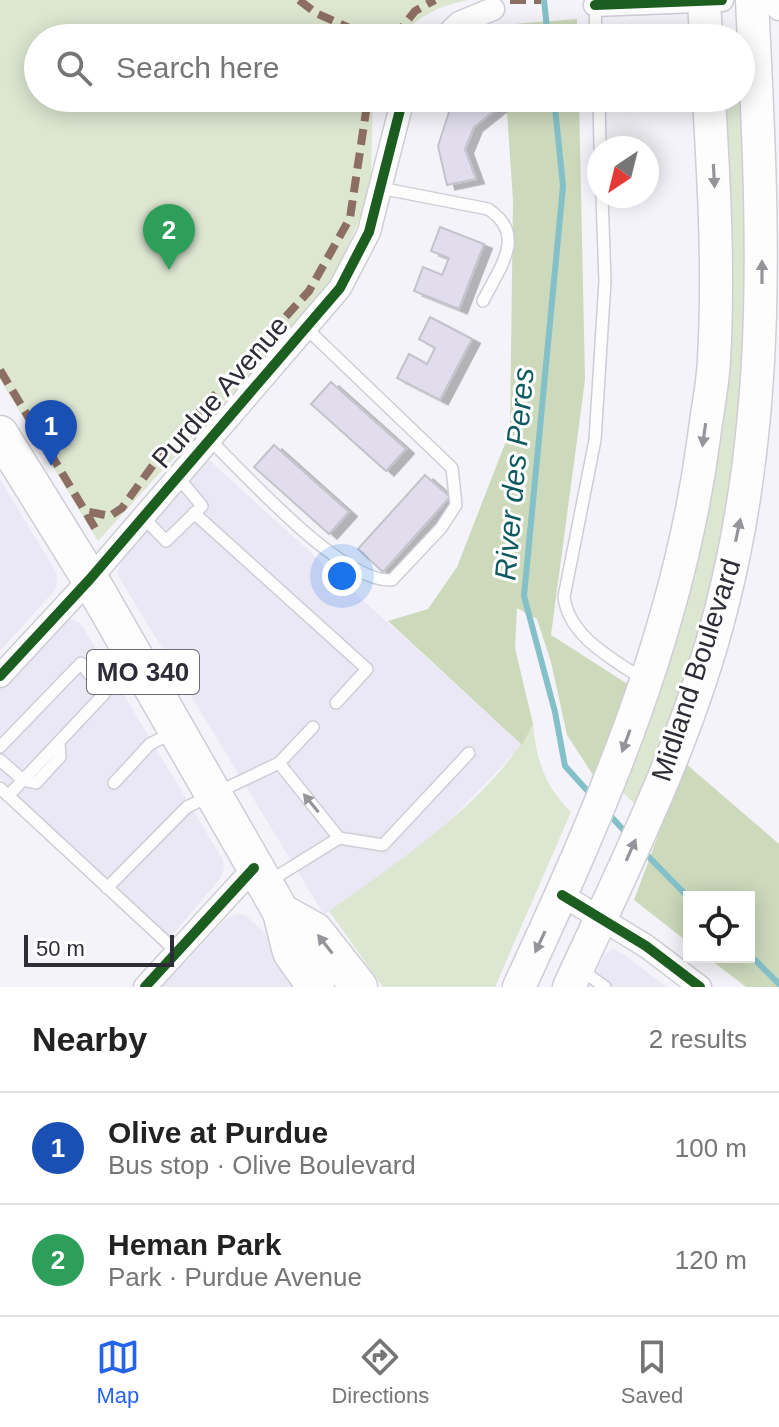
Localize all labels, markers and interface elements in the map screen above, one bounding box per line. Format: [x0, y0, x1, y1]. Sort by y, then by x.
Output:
search box [24, 24, 755, 112]
icon: search [52, 46, 96, 90]
text: Search here [116, 51, 279, 84]
north arrow [587, 136, 659, 208]
one-way arrow [708, 164, 721, 189]
pin: 2 [143, 204, 195, 270]
one-way arrow [756, 259, 768, 284]
street label: Purdue Avenue [146, 310, 294, 474]
water label: River des Peres [488, 366, 540, 582]
pin: 1 [25, 400, 77, 466]
one-way arrow [697, 423, 710, 448]
one-way arrow [732, 517, 745, 542]
street label: Midland Boulevard [645, 555, 747, 785]
your location [322, 556, 362, 596]
road number: MO 340 [87, 650, 199, 694]
one-way arrow [620, 729, 632, 753]
one-way arrow [303, 793, 320, 813]
one-way arrow [624, 839, 638, 862]
map controls [683, 891, 755, 963]
button: locate [683, 891, 755, 963]
one-way arrow [533, 930, 547, 954]
scale bar [24, 931, 174, 967]
one-way arrow [317, 934, 333, 954]
text: 50 m [36, 936, 85, 961]
text: Nearby [32, 1020, 147, 1058]
text: 2 results [649, 1024, 747, 1054]
text: Olive at Purdue [108, 1116, 328, 1149]
text: 1 [51, 1133, 65, 1163]
text: 100 m [675, 1133, 747, 1163]
text: Bus stop · Olive Boulevard [108, 1150, 416, 1180]
text: Heman Park [108, 1228, 281, 1261]
text: 2 [51, 1245, 65, 1275]
text: 120 m [675, 1245, 747, 1275]
text: Park · Purdue Avenue [108, 1262, 362, 1292]
tab: Map [96, 1335, 140, 1409]
tab: Directions [331, 1335, 429, 1409]
tab: Saved [621, 1335, 683, 1409]

